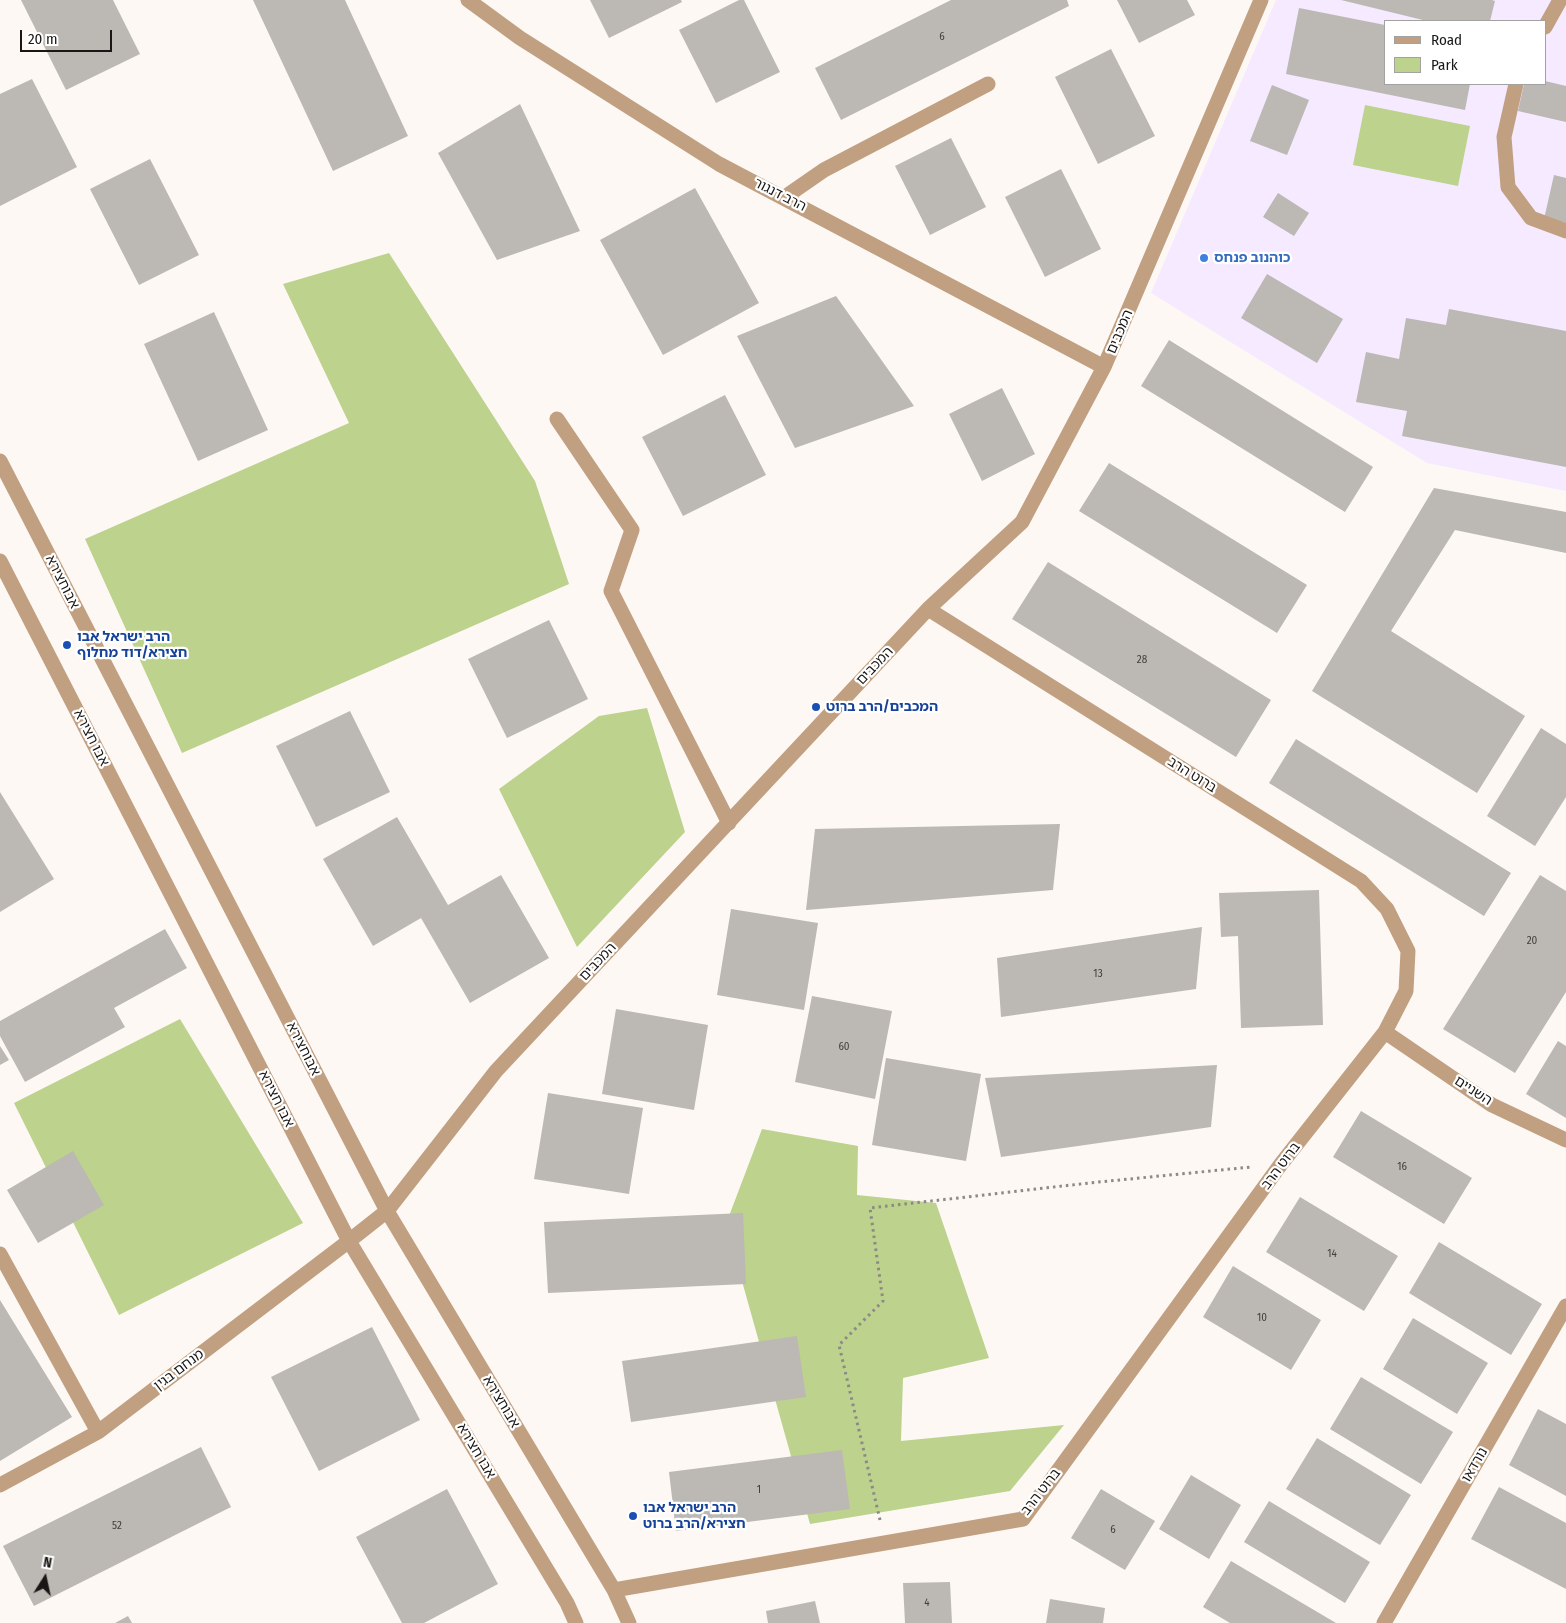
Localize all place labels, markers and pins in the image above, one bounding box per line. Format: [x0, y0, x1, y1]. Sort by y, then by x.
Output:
place label: כוהנוב פנחס [1214, 250, 1290, 266]
marker: כוהנוב פנחס [1198, 252, 1210, 264]
place label: הרב ישראל אבו חצירא/דוד מחלוף [77, 629, 187, 662]
marker: הרב ישראל אבו חצירא/דוד מחלוף [61, 639, 73, 651]
place label: המכבים/הרב ברוט [826, 699, 938, 715]
marker: המכבים/הרב ברוט [810, 701, 822, 713]
place label: הרב ישראל אבו חצירא/הרב ברוט [643, 1500, 746, 1532]
marker: הרב ישראל אבו חצירא/הרב ברוט [627, 1510, 639, 1522]

